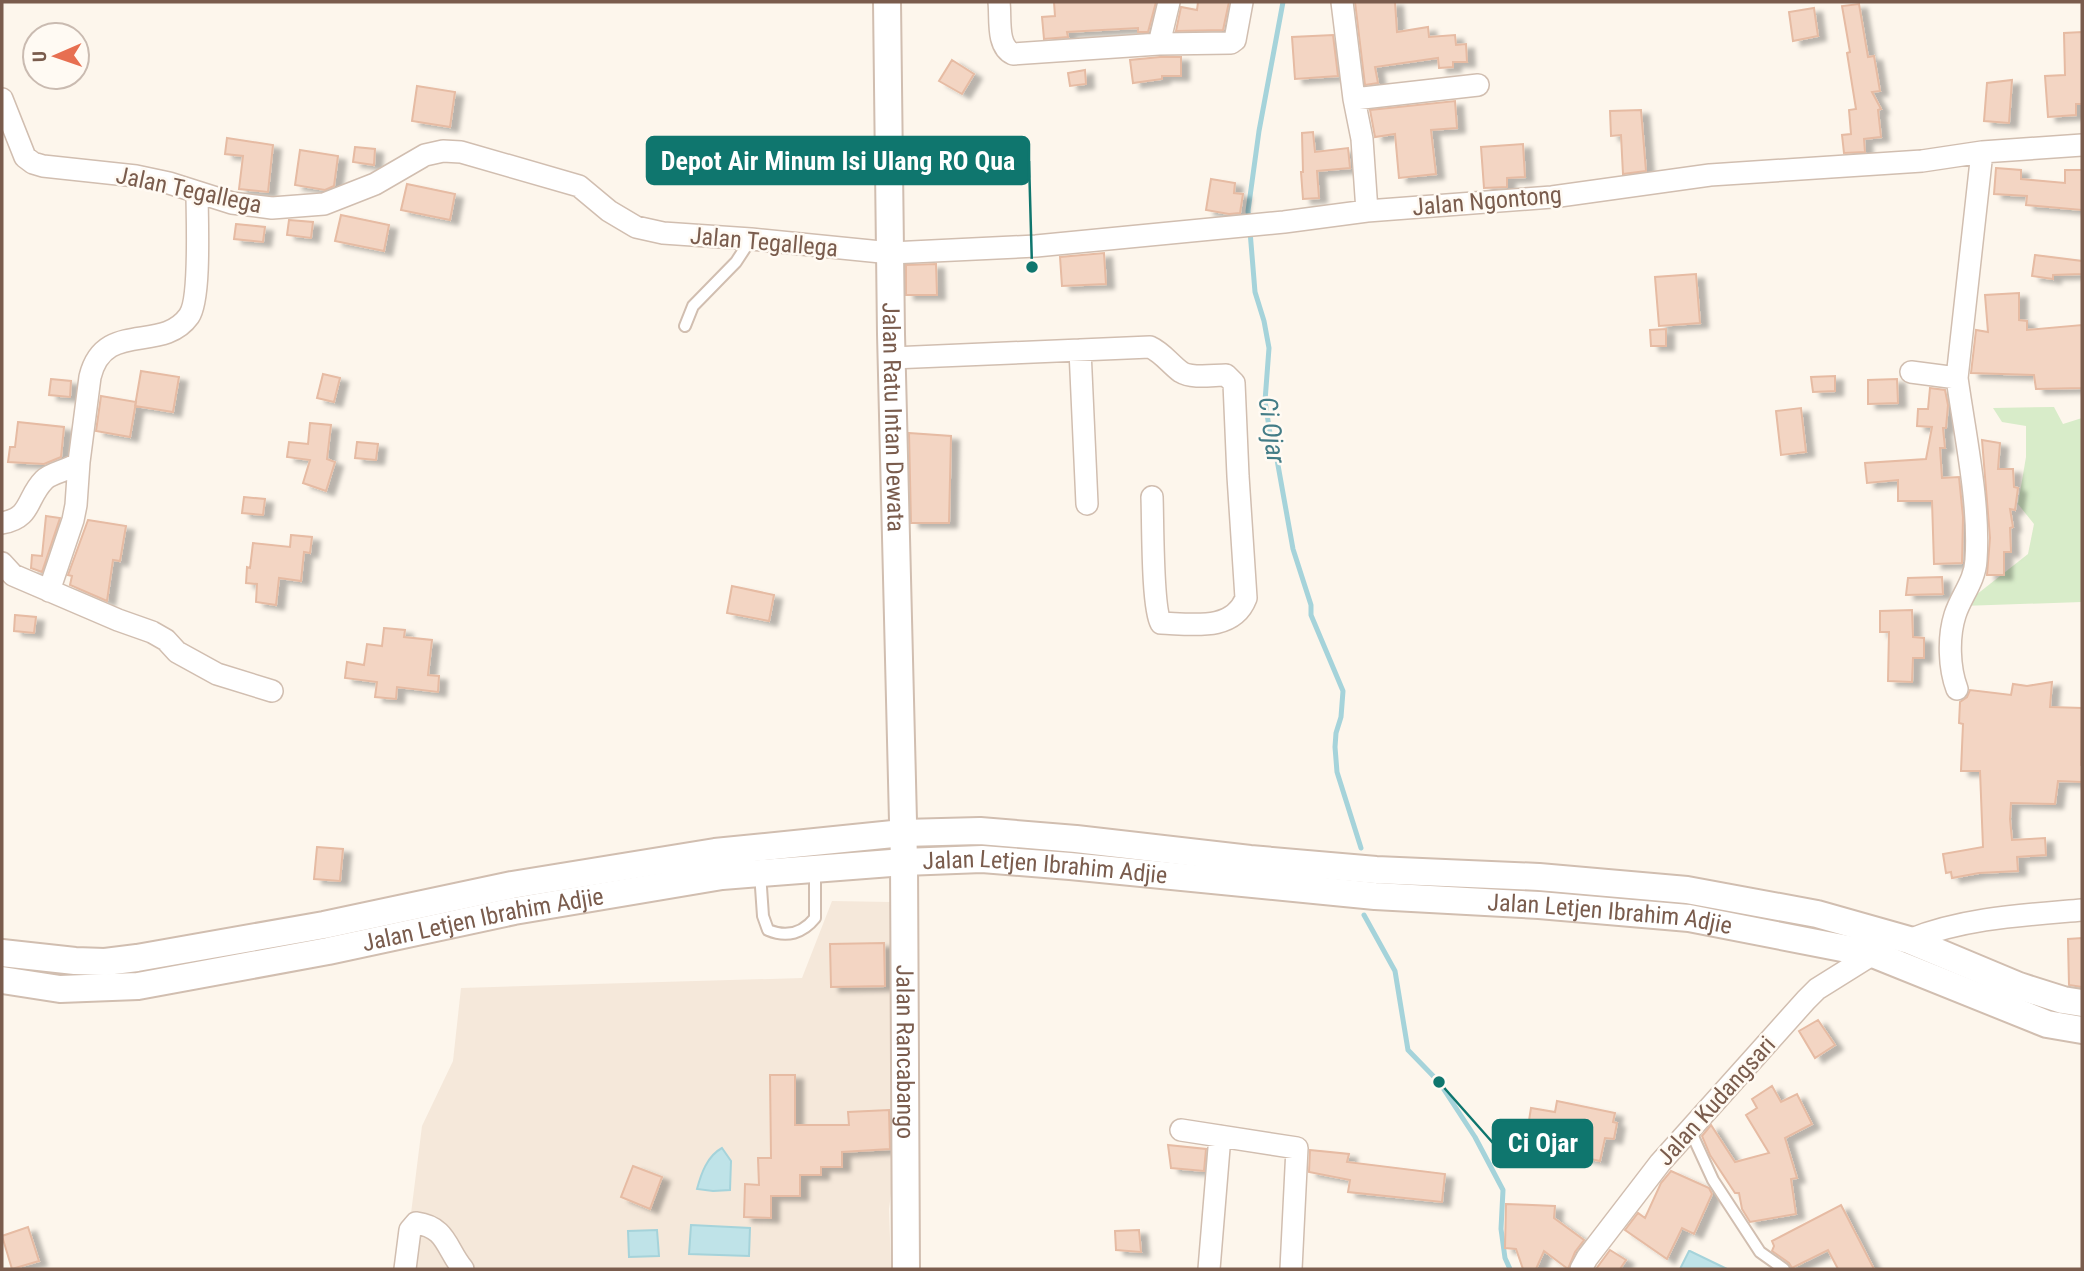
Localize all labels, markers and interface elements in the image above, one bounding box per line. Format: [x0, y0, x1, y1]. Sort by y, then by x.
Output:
north arrow [21, 21, 91, 91]
text: U [28, 51, 51, 62]
callout: Depot Air Minum Isi Ulang RO Qua [647, 137, 1029, 184]
text: Depot Air Minum Isi Ulang RO Qua [661, 146, 1015, 176]
street label: Jalan Tegallega [114, 161, 264, 219]
street label: Jalan Ngontong [1411, 181, 1563, 221]
street label: Jalan Tegallega [689, 222, 839, 262]
street label: Jalan Ratu Intan Dewata [877, 302, 910, 532]
water label: Ci Ojar [1253, 395, 1292, 466]
street label: Jalan Letjen Ibrahim Adjie [922, 845, 1169, 890]
street label: Jalan Letjen Ibrahim Adjie [360, 882, 606, 957]
street label: Jalan Letjen Ibrahim Adjie [1487, 888, 1734, 940]
street label: Jalan Rancabango [891, 964, 919, 1139]
street label: Jalan Kudangsari [1651, 1031, 1781, 1171]
callout: Ci Ojar [1493, 1120, 1592, 1167]
text: Ci Ojar [1508, 1128, 1579, 1158]

